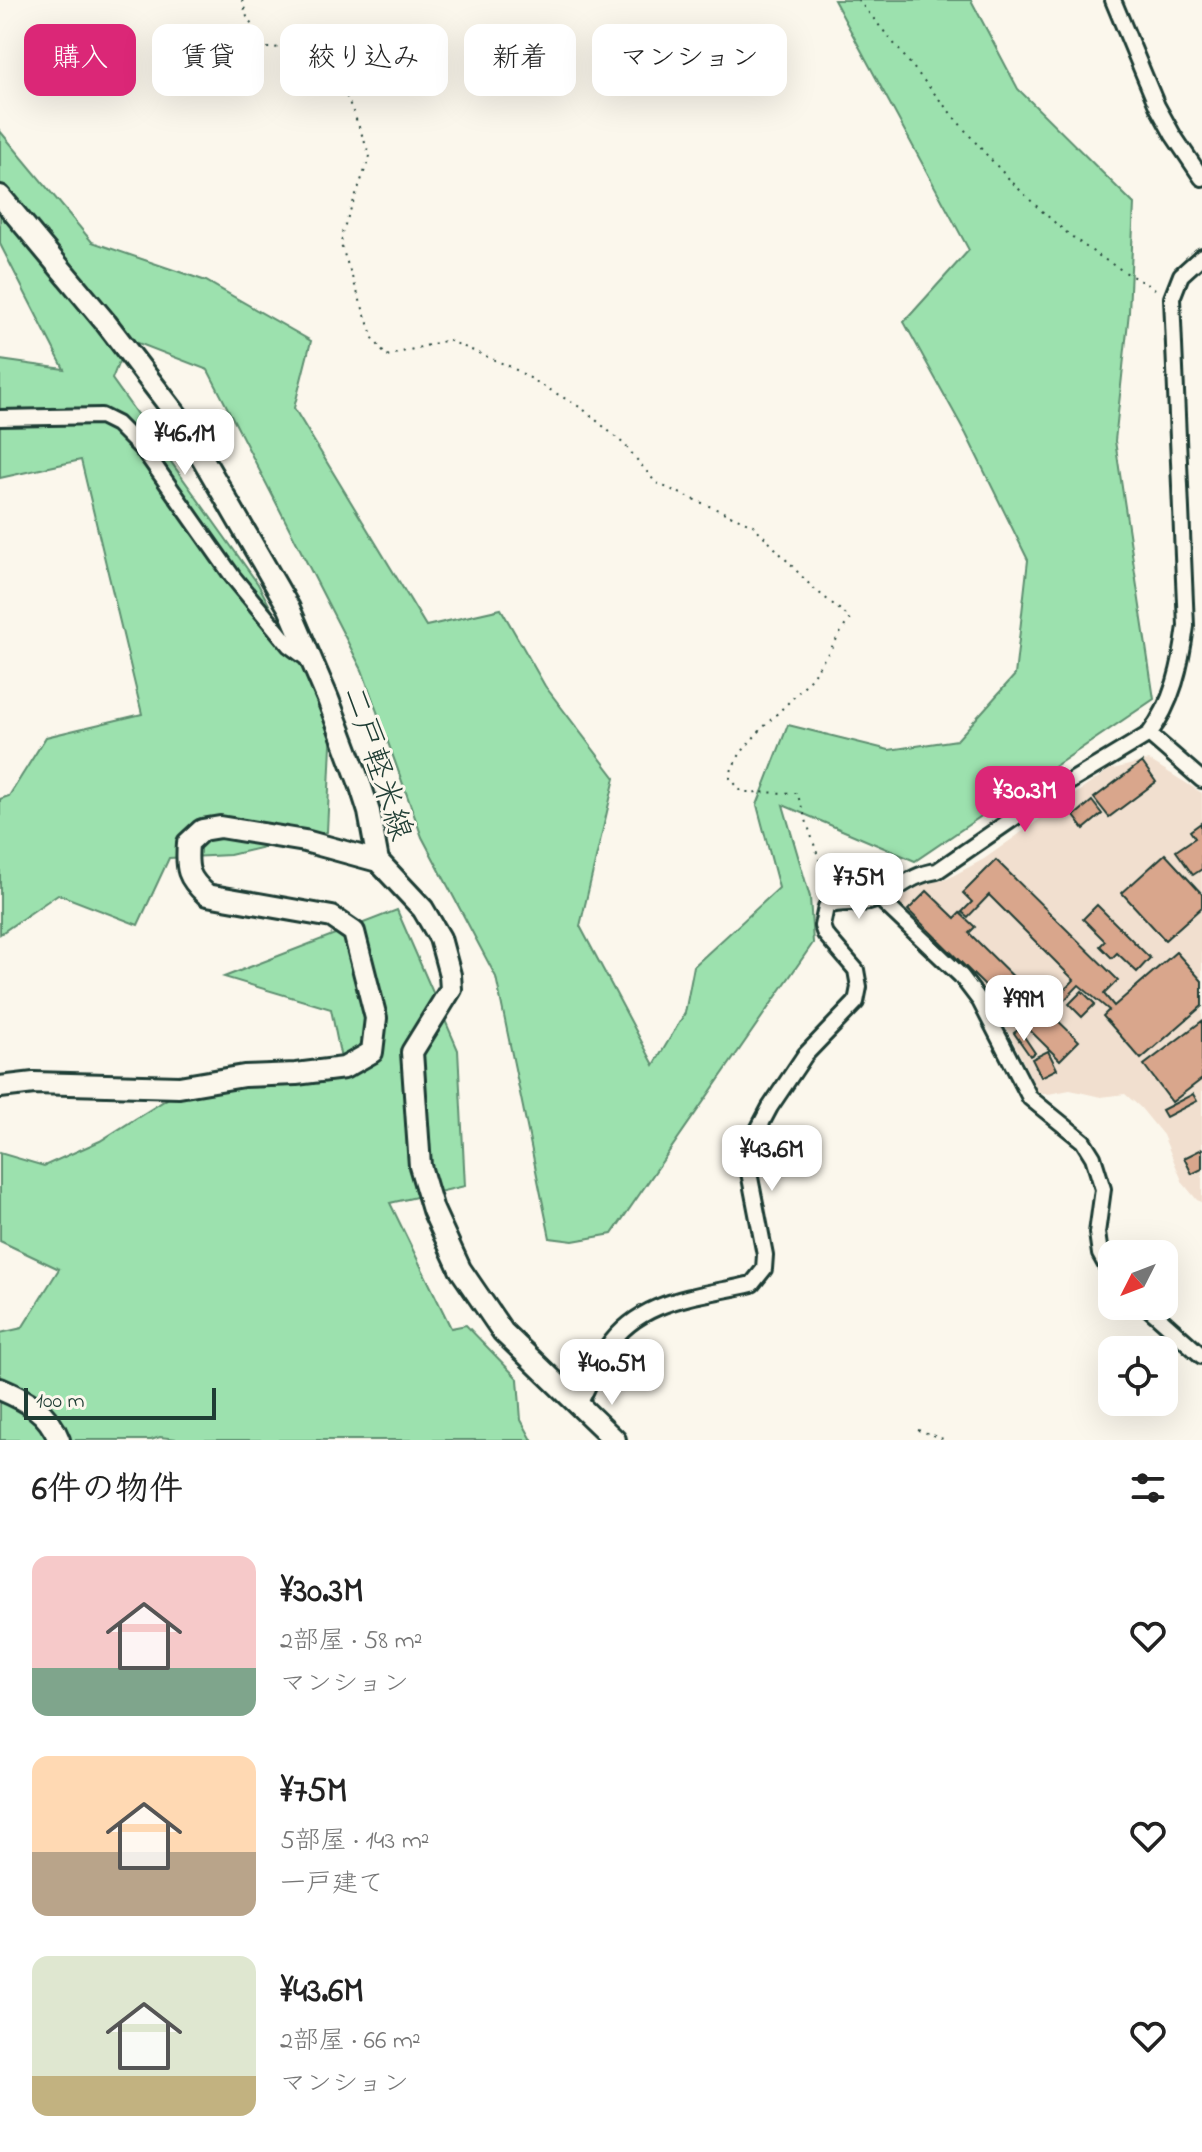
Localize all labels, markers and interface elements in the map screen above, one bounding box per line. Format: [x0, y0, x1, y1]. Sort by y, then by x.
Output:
chip: 購入 [24, 24, 136, 96]
chip: 賃貸 [152, 24, 264, 96]
chip: 絞り込み [280, 24, 448, 96]
chip: 新着 [464, 24, 576, 96]
chip: マンション [592, 24, 787, 96]
pin: ¥46.1M [120, 409, 250, 477]
text: ¥46.1M [154, 416, 216, 454]
street label: 二戸軽米線 [329, 681, 423, 847]
pin: ¥30.3M [960, 766, 1090, 834]
text: ¥30.3M [993, 773, 1057, 811]
pin: ¥75M [812, 853, 906, 921]
text: ¥75M [833, 860, 885, 898]
pin: ¥99M [977, 975, 1071, 1043]
text: ¥99M [1003, 982, 1045, 1020]
pin: ¥43.6M [707, 1125, 837, 1193]
text: ¥43.6M [740, 1132, 804, 1170]
north arrow [1098, 1240, 1178, 1320]
map controls [1098, 1240, 1178, 1416]
button: locate [1098, 1336, 1178, 1416]
pin: ¥40.5M [547, 1339, 677, 1407]
text: ¥40.5M [578, 1346, 646, 1384]
scale bar [24, 1384, 216, 1420]
text: 100 m [36, 1386, 85, 1418]
text: 6件の物件 [32, 1466, 183, 1516]
icon: filters [1126, 1466, 1170, 1510]
text: ¥30.3M [280, 1568, 364, 1618]
icon: home [96, 1588, 192, 1684]
icon: heart [1126, 1614, 1170, 1658]
text: 2部屋 · 58 m² [280, 1623, 422, 1661]
text: マンション [280, 1666, 409, 1704]
text: ¥75M [280, 1768, 347, 1818]
icon: home [96, 1788, 192, 1884]
icon: heart [1126, 1814, 1170, 1858]
text: 5部屋 · 143 m² [280, 1823, 430, 1861]
text: 一戸建て [280, 1866, 384, 1904]
text: ¥43.6M [280, 1968, 364, 2018]
icon: home [96, 1988, 192, 2084]
icon: heart [1126, 2014, 1170, 2058]
text: 2部屋 · 66 m² [280, 2023, 421, 2061]
text: マンション [280, 2066, 409, 2104]

